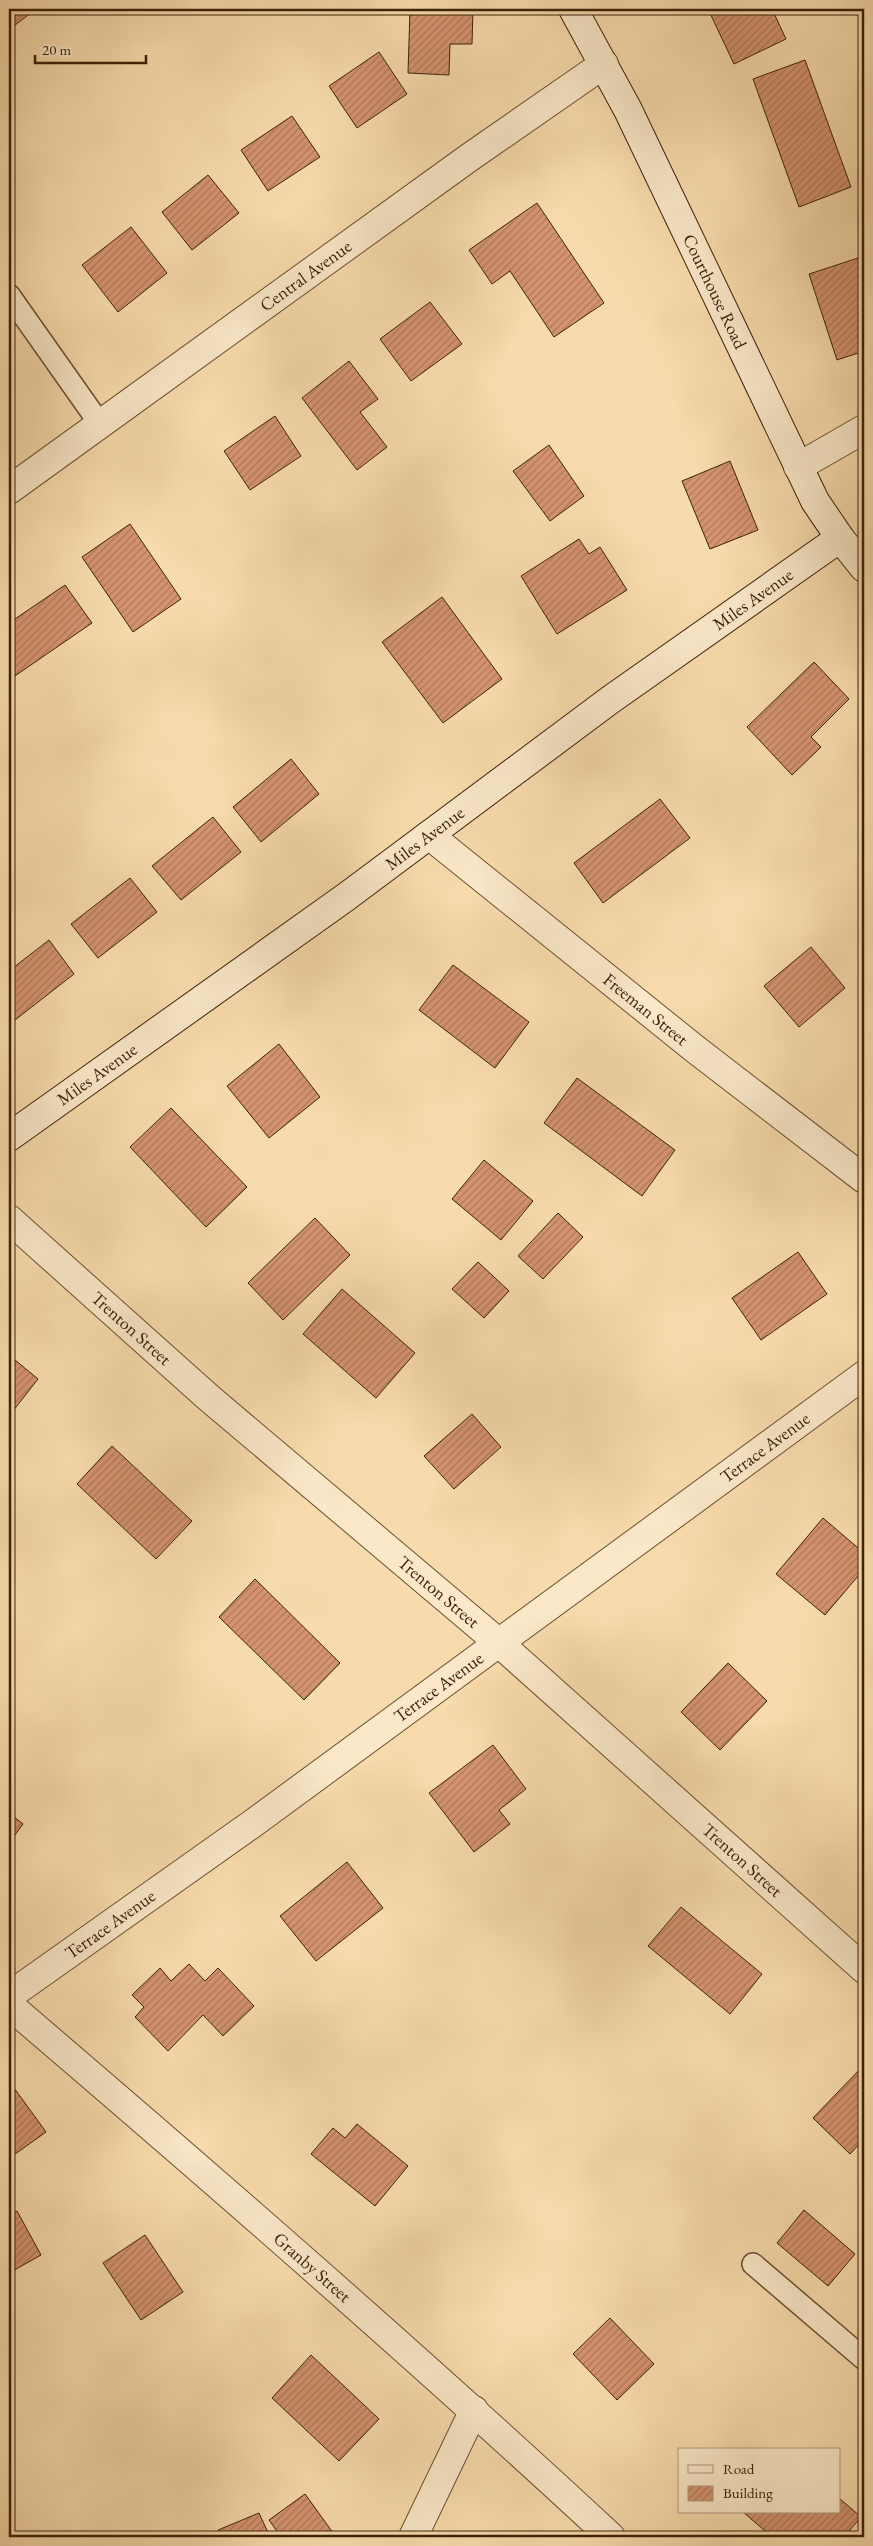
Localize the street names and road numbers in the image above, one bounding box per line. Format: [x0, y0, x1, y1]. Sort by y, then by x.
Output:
street label: Courthouse Road [678, 230, 753, 353]
street label: Central Avenue [255, 234, 356, 316]
street label: Miles Avenue [708, 563, 797, 635]
street label: Miles Avenue [380, 801, 469, 875]
street label: Freeman Street [599, 968, 694, 1050]
street label: Miles Avenue [52, 1038, 141, 1110]
street label: Trenton Street [87, 1286, 177, 1370]
street label: Terrace Avenue [715, 1407, 814, 1488]
street label: Trenton Street [393, 1551, 485, 1633]
street label: Terrace Avenue [389, 1646, 488, 1727]
street label: Trenton Street [697, 1818, 788, 1902]
street label: Terrace Avenue [60, 1884, 160, 1964]
street label: Granby Street [269, 2227, 356, 2308]

